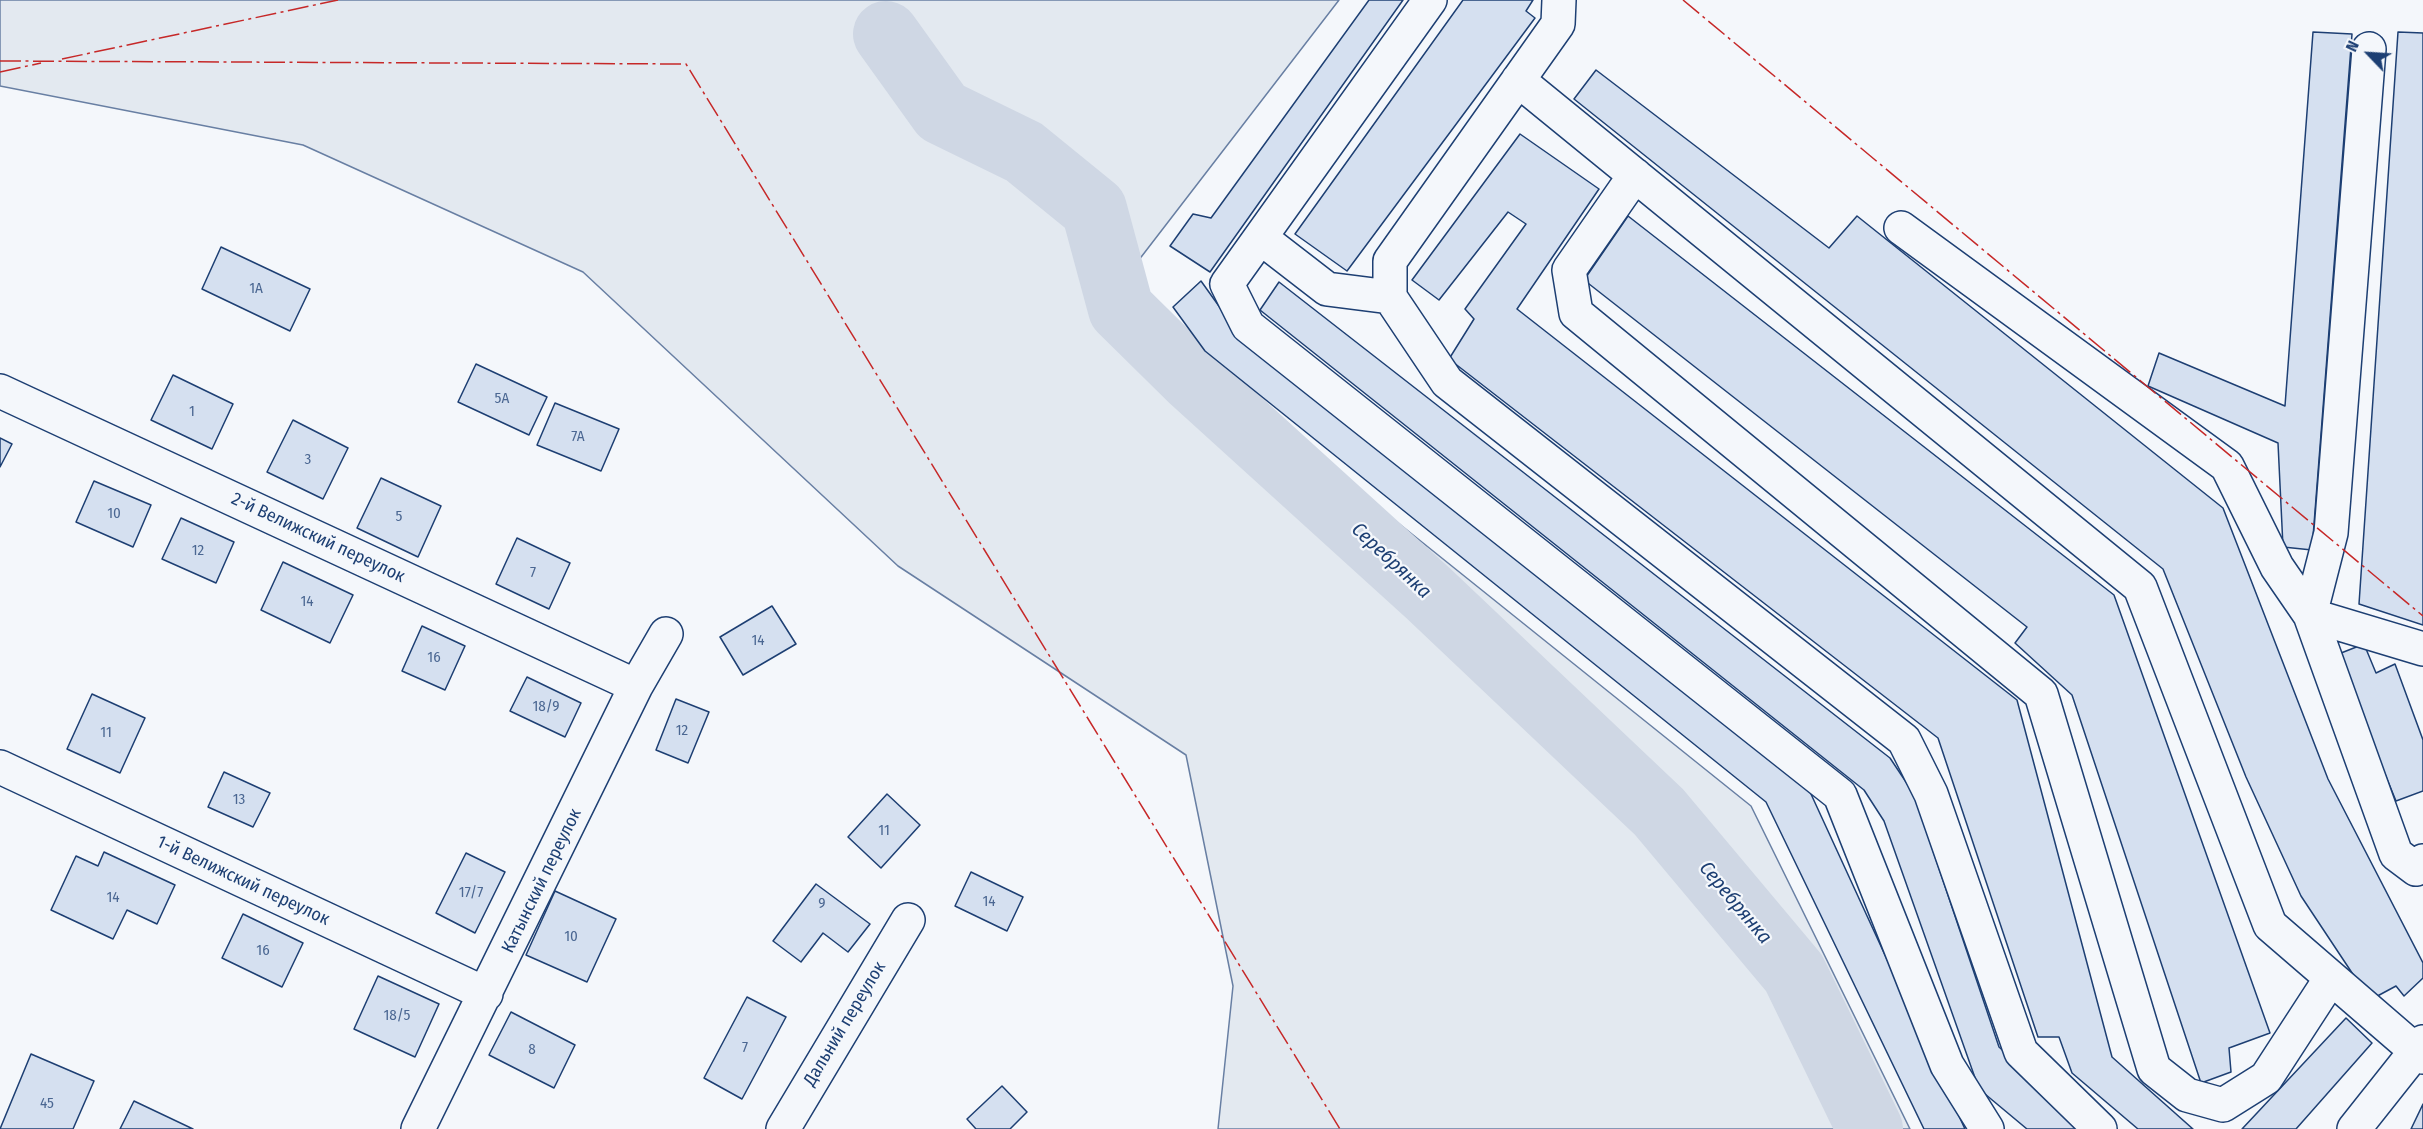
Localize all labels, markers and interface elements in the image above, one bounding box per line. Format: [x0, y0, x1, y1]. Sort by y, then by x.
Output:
north arrow [2339, 24, 2399, 84]
text: N [2342, 38, 2363, 55]
house number: 1А [249, 280, 263, 298]
house number: 5А [495, 390, 509, 408]
house number: 1 [189, 403, 195, 421]
house number: 7А [571, 428, 585, 446]
house number: 3 [305, 451, 311, 469]
street label: 2-й Велижский переулок [228, 488, 408, 588]
house number: 10 [107, 505, 121, 523]
house number: 5 [396, 508, 402, 526]
water label: Серебрянка [1346, 518, 1436, 604]
house number: 12 [192, 542, 204, 560]
house number: 7 [530, 564, 536, 582]
house number: 14 [300, 593, 314, 611]
house number: 14 [751, 632, 765, 650]
house number: 16 [427, 649, 441, 667]
house number: 18/9 [532, 698, 560, 716]
house number: 12 [676, 722, 688, 740]
house number: 11 [100, 724, 112, 742]
house number: 13 [233, 791, 245, 809]
street label: Катынский переулок [498, 805, 586, 957]
house number: 11 [878, 822, 890, 840]
street label: 1-й Велижский переулок [153, 832, 333, 930]
water label: Серебрянка [1694, 857, 1776, 949]
house number: 17/7 [459, 884, 483, 902]
house number: 14 [106, 889, 120, 907]
house number: 14 [982, 893, 996, 911]
house number: 9 [818, 895, 826, 913]
house number: 10 [564, 928, 578, 946]
house number: 16 [256, 942, 270, 960]
street label: Дальний переулок [799, 958, 891, 1090]
house number: 18/5 [384, 1007, 410, 1025]
house number: 7 [742, 1039, 748, 1057]
house number: 8 [528, 1041, 536, 1059]
house number: 45 [40, 1095, 54, 1113]

